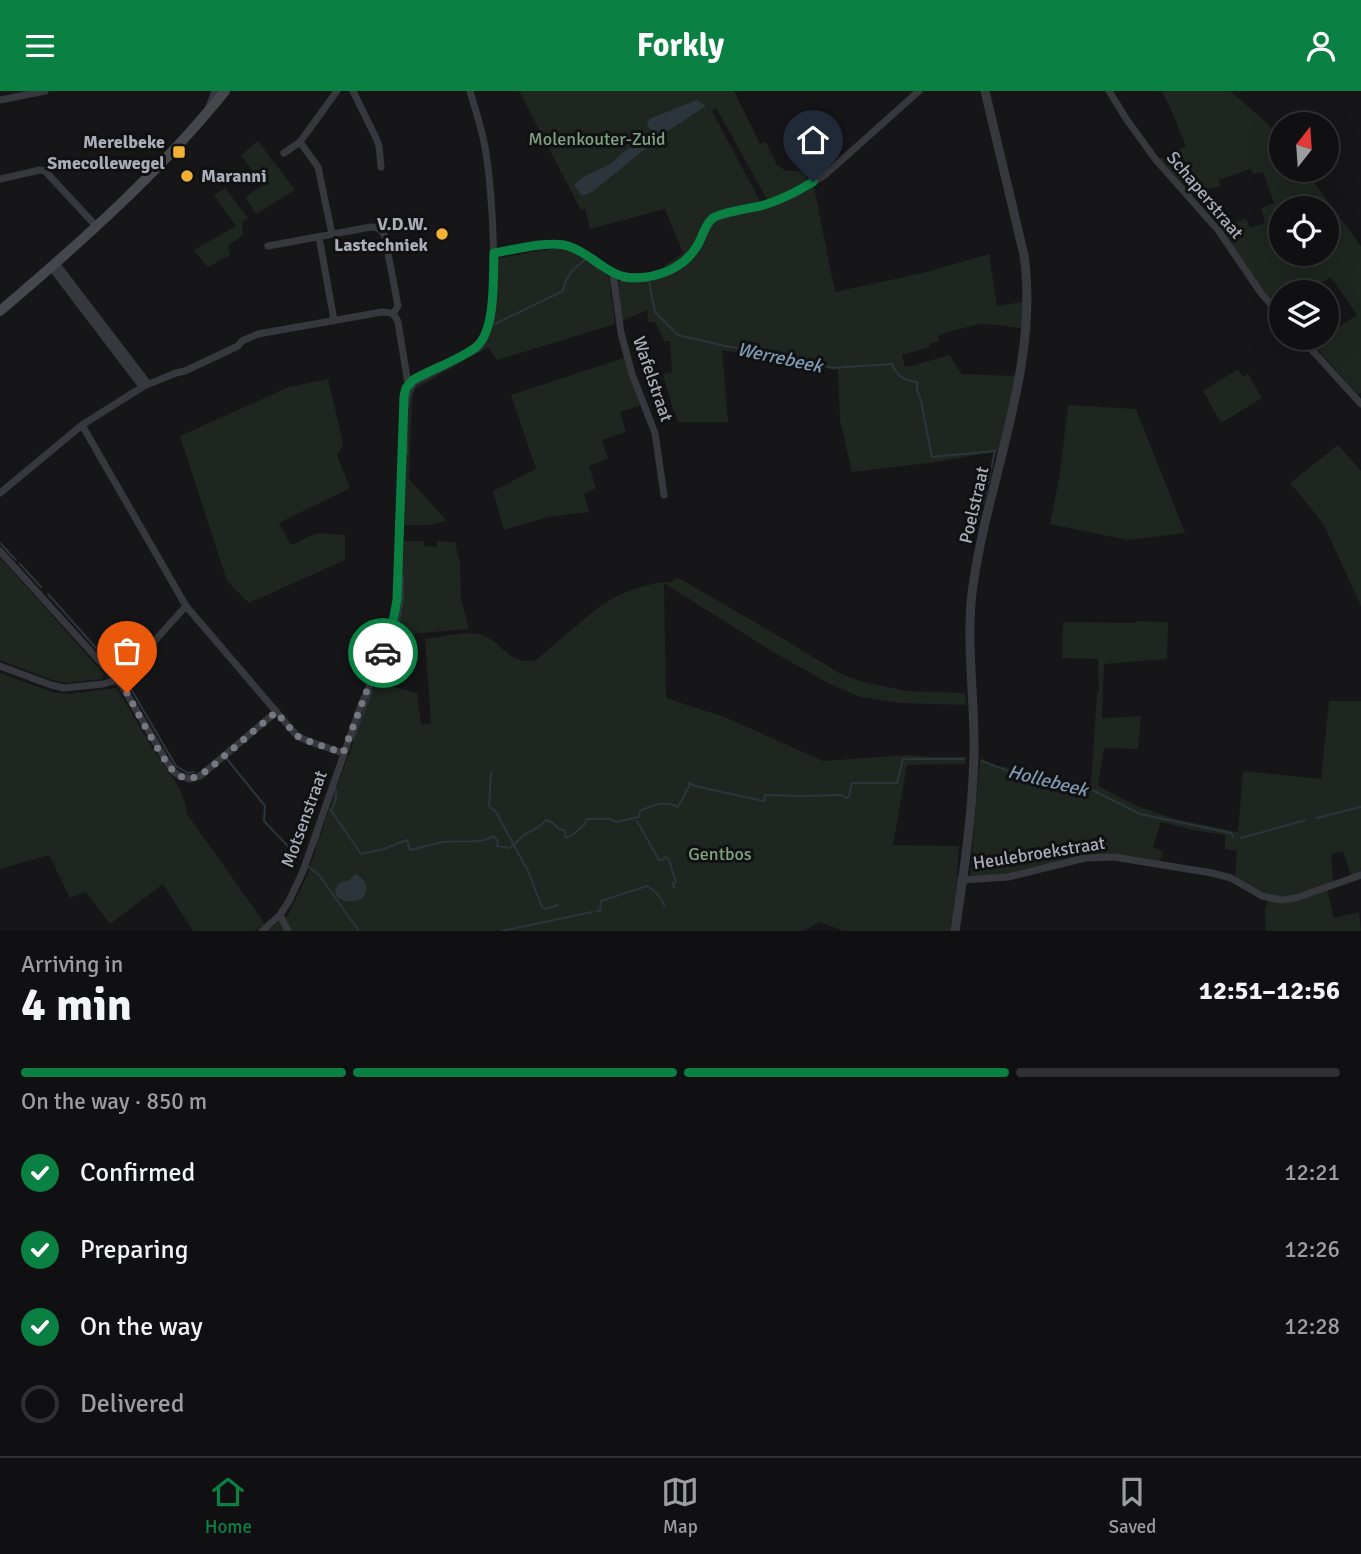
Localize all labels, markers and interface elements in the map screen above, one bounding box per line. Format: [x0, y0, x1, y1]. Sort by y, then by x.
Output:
text: Forkly [637, 26, 724, 65]
icon: menu [21, 27, 59, 65]
icon: person [1302, 27, 1340, 65]
pin [783, 110, 843, 182]
north arrow [1269, 112, 1339, 182]
map controls [1269, 112, 1339, 350]
icon: home [794, 121, 832, 159]
park label: Molenkouter-Zuid [528, 128, 666, 150]
place label: Merelbeke Smecollewegel [47, 131, 165, 174]
marker: Merelbeke Smecollewegel [171, 144, 187, 160]
street label: Schaperstraat [1162, 147, 1248, 243]
place label: Maranni [201, 165, 267, 187]
marker: Maranni [179, 168, 195, 184]
button: locate [1269, 196, 1339, 266]
place label: V.D.W. Lastechniek [334, 213, 429, 256]
marker: V.D.W. Lastechniek [434, 226, 450, 242]
button: layers [1269, 280, 1339, 350]
street label: Wafelstraat [628, 333, 678, 425]
water label: Werrebeek [735, 337, 826, 379]
street label: Poelstraat [954, 464, 994, 546]
courier [348, 618, 418, 688]
pin [97, 621, 157, 693]
icon: bag [108, 632, 146, 670]
icon: car [364, 634, 402, 672]
water label: Hollebeek [1005, 759, 1092, 803]
street label: Motsenstraat [276, 767, 332, 871]
street label: Heulebroekstraat [971, 832, 1107, 874]
park label: Gentbos [688, 843, 752, 865]
text: Arriving in [21, 950, 123, 979]
text: 12:51–12:56 [1199, 975, 1340, 1007]
text: 4 min [21, 977, 132, 1033]
text: On the way · 850 m [21, 1087, 207, 1116]
icon: check [21, 1154, 59, 1192]
text: Confirmed [80, 1157, 195, 1189]
text: 12:21 [1284, 1158, 1340, 1187]
icon: check [21, 1231, 59, 1269]
text: Preparing [80, 1234, 188, 1266]
text: 12:26 [1284, 1235, 1340, 1264]
icon: check [21, 1308, 59, 1346]
text: On the way [80, 1311, 203, 1343]
text: 12:28 [1284, 1312, 1340, 1341]
text: Delivered [80, 1388, 185, 1420]
tab: Home [205, 1473, 252, 1539]
tab: Map [661, 1473, 699, 1539]
tab: Saved [1108, 1473, 1156, 1539]

